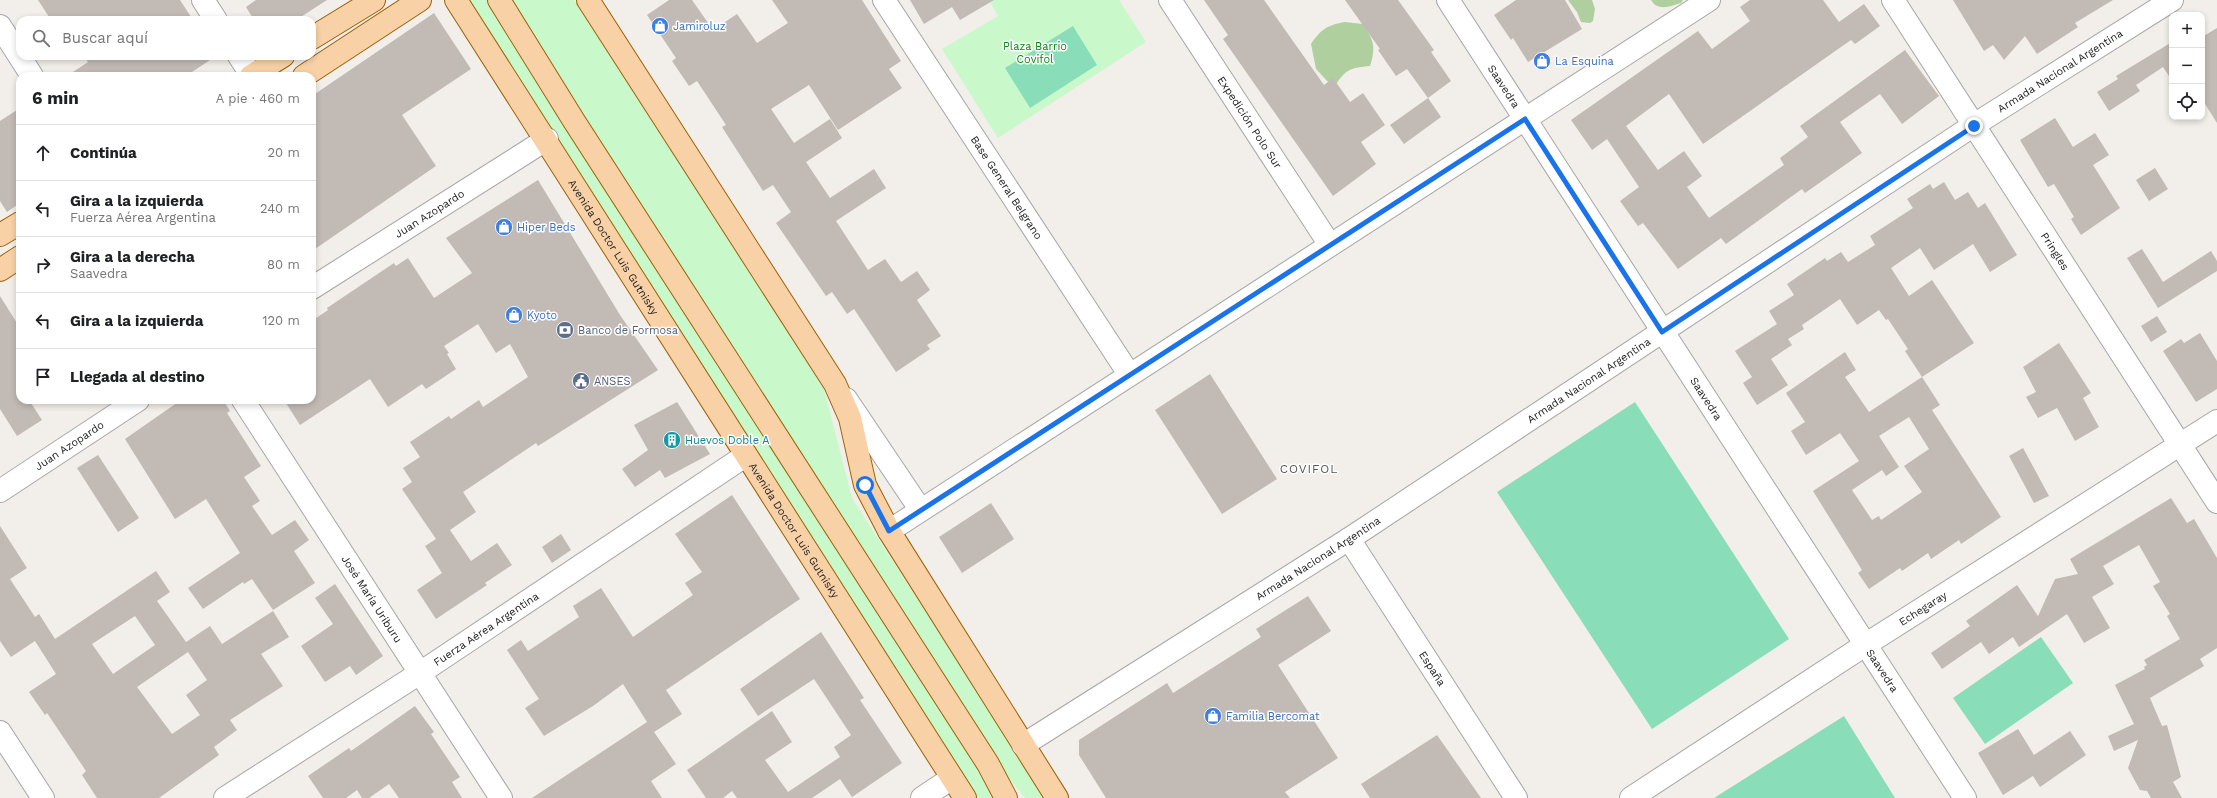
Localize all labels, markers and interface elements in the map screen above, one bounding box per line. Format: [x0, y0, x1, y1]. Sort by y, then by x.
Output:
map controls [2169, 12, 2205, 120]
button: + [2169, 12, 2205, 48]
search box [16, 16, 316, 60]
shop icon: Jamiroluz [650, 16, 670, 36]
place label: Jamiroluz [673, 20, 726, 33]
street label: Armada Nacional Argentina [1995, 26, 2125, 115]
icon: search [30, 27, 52, 49]
text: Buscar aquí [62, 29, 148, 47]
park label: Plaza Barrio Covifol [1003, 40, 1067, 66]
button: − [2169, 48, 2205, 84]
shop icon: La Esquina [1532, 51, 1552, 71]
place label: La Esquina [1555, 55, 1614, 68]
street label: Saavedra [1485, 62, 1523, 110]
street label: Expedición Polo Sur [1215, 74, 1285, 171]
button: locate [2169, 84, 2205, 120]
text: 6 min [32, 88, 79, 108]
text: A pie · 460 m [216, 91, 300, 106]
route end [1965, 117, 1983, 135]
street label: Base General Belgrano [968, 133, 1045, 242]
icon: ahead [32, 142, 54, 164]
text: Continúa [70, 144, 137, 162]
text: 20 m [268, 145, 300, 160]
street label: Avenida Doctor Luis Gutnisky [566, 177, 662, 317]
street label: Juan Azopardo [392, 187, 467, 240]
text: Gira a la izquierda [70, 192, 203, 210]
icon: left [32, 198, 54, 220]
text: 240 m [260, 201, 300, 216]
text: Fuerza Aérea Argentina [70, 210, 216, 225]
shop icon: Hiper Beds [494, 217, 514, 237]
place label: Hiper Beds [517, 221, 576, 234]
street label: Pringles [2038, 230, 2072, 273]
text: Gira a la derecha [70, 248, 195, 266]
icon: right [32, 254, 54, 276]
text: 80 m [267, 257, 300, 272]
text: Saavedra [70, 266, 128, 281]
shop icon: Kyoto [504, 305, 524, 325]
place label: Kyoto [527, 309, 557, 322]
icon: left [32, 310, 54, 332]
text: Gira a la izquierda [70, 312, 203, 330]
text: 120 m [262, 313, 300, 328]
bank icon: Banco de Formosa [555, 320, 575, 340]
place label: Banco de Formosa [578, 324, 678, 337]
street label: Armada Nacional Argentina [1524, 335, 1653, 426]
icon: arrive [32, 366, 54, 388]
text: Llegada al destino [70, 368, 205, 386]
public building icon: ANSES [571, 371, 591, 391]
place label: ANSES [594, 375, 630, 388]
street label: Saavedra [1688, 375, 1725, 423]
street label: Juan Azopardo [32, 418, 106, 473]
building icon: Huevos Doble A [662, 430, 682, 450]
place label: Huevos Doble A [685, 434, 770, 447]
street label: Avenida Doctor Luis Gutnisky [746, 460, 842, 601]
district label: COVIFOL [1280, 462, 1338, 476]
route start [856, 476, 874, 494]
street label: Armada Nacional Argentina [1253, 514, 1383, 603]
street label: José María Uriburu [339, 553, 405, 645]
street label: Echegaray [1896, 588, 1949, 628]
street label: Fuerza Aérea Argentina [431, 589, 541, 669]
street label: Saavedra [1864, 647, 1901, 695]
street label: España [1416, 649, 1448, 688]
shop icon: Familia Bercomat [1203, 706, 1223, 726]
place label: Familia Bercomat [1226, 710, 1320, 723]

